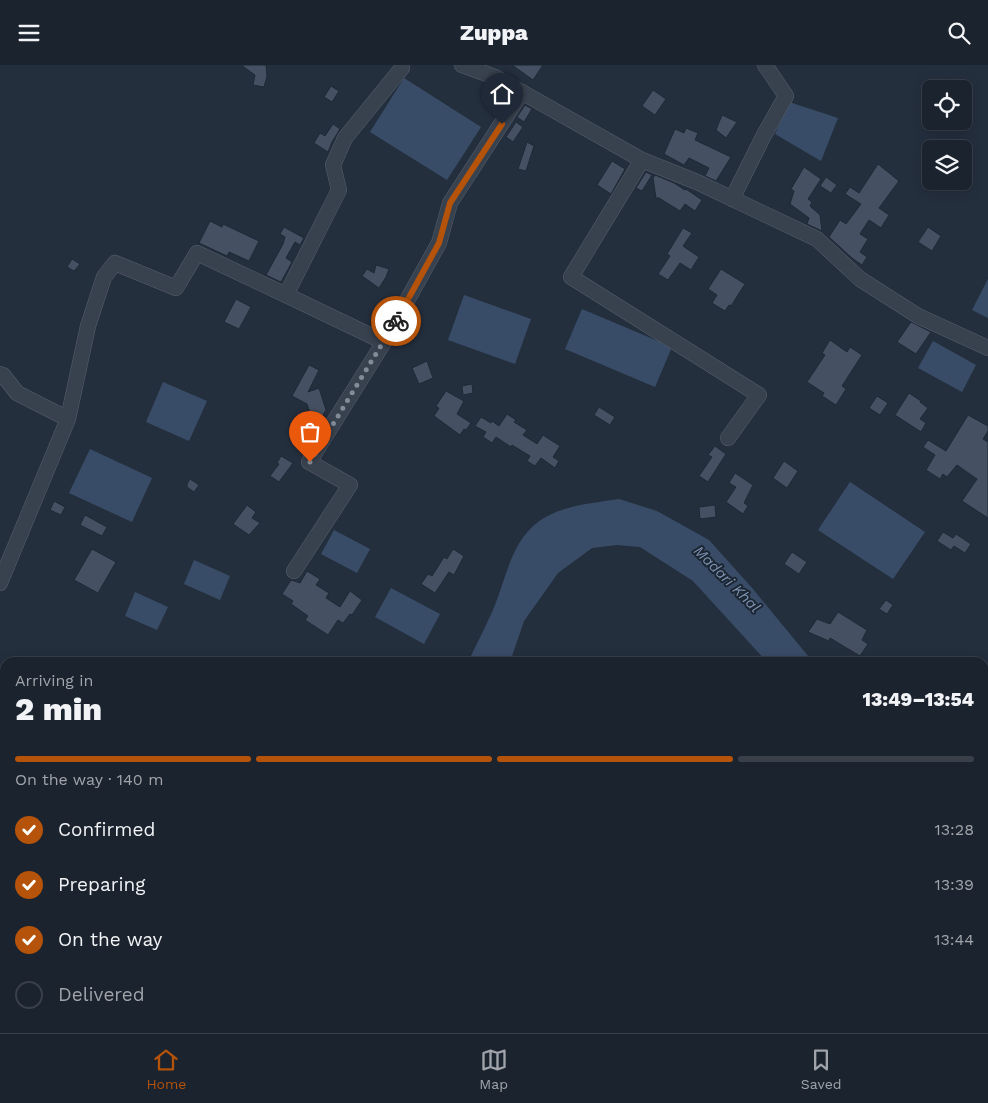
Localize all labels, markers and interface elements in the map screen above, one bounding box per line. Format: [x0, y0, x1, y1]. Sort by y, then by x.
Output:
icon: menu [15, 19, 43, 47]
icon: search [945, 19, 973, 47]
text: Zuppa [460, 20, 528, 45]
pin [481, 73, 523, 124]
icon: home [488, 80, 516, 108]
map controls [922, 80, 972, 190]
button: locate [922, 80, 972, 130]
button: layers [922, 140, 972, 190]
courier [371, 296, 421, 346]
icon: bike [382, 307, 410, 335]
pin [289, 411, 331, 462]
icon: bag [296, 418, 324, 446]
water label: Madari Khal [690, 542, 764, 616]
text: Arriving in [15, 671, 93, 690]
text: 13:49–13:54 [862, 688, 974, 711]
text: 2 min [15, 690, 102, 728]
text: On the way · 140 m [15, 770, 163, 789]
icon: check [15, 816, 43, 844]
text: Confirmed [58, 818, 155, 841]
text: 13:28 [935, 820, 974, 839]
icon: check [15, 871, 43, 899]
text: Preparing [58, 873, 145, 896]
text: 13:39 [934, 875, 974, 894]
icon: check [15, 926, 43, 954]
text: On the way [58, 928, 162, 951]
text: 13:44 [934, 930, 974, 949]
text: Delivered [58, 983, 145, 1006]
tab: Home [146, 1046, 186, 1092]
tab: Map [479, 1046, 508, 1092]
tab: Saved [801, 1046, 842, 1092]

